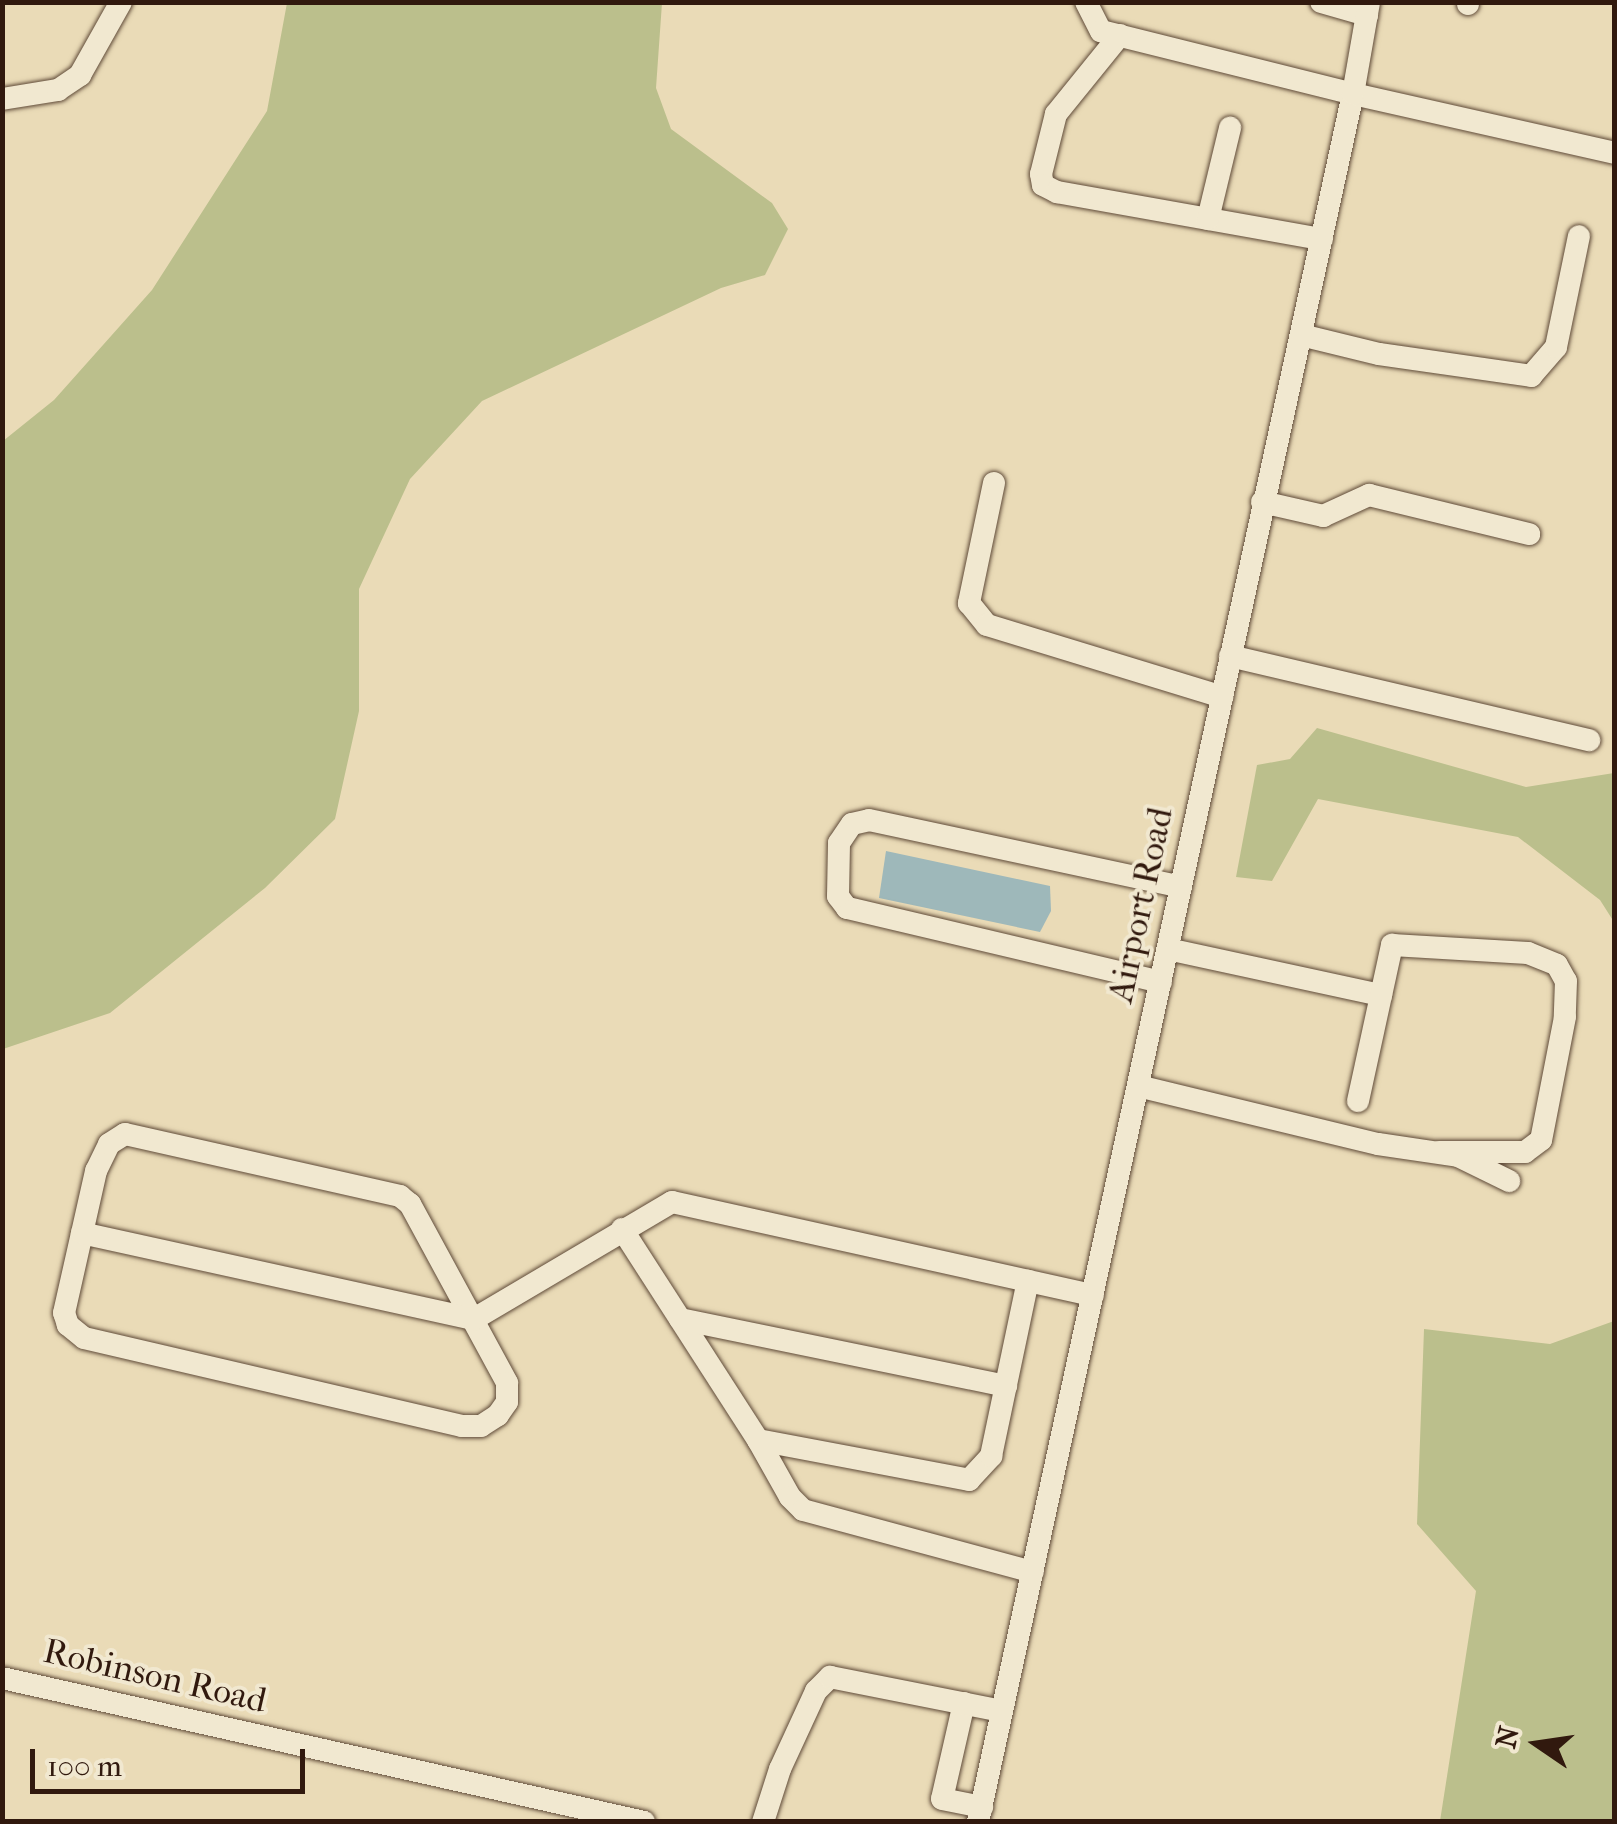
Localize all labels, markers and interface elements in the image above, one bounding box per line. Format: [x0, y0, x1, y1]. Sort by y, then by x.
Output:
street label: Airport Road [1100, 804, 1182, 1006]
street label: Robinson Road [39, 1630, 271, 1722]
north arrow [1487, 1694, 1587, 1794]
text: N [1489, 1723, 1526, 1751]
scale bar [35, 1729, 310, 1791]
text: 100 m [47, 1749, 122, 1784]

